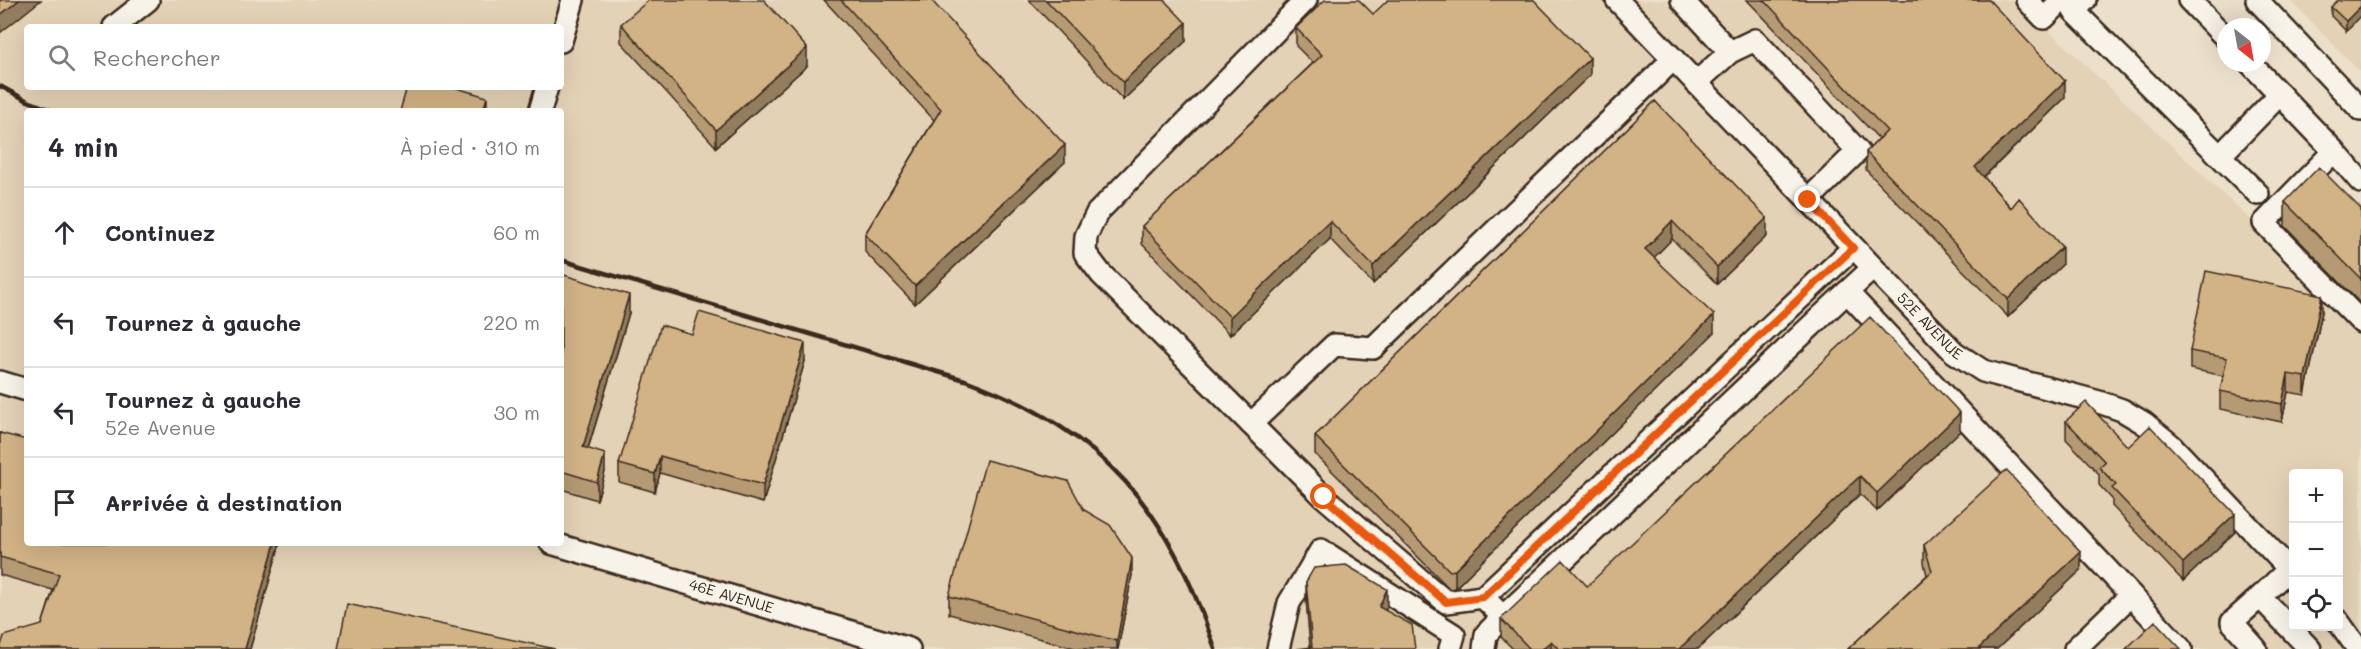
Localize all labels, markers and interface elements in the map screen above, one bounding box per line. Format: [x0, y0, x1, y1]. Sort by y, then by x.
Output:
north arrow [2217, 18, 2271, 72]
search box [24, 24, 564, 90]
icon: search [45, 41, 78, 74]
text: Rechercher [93, 43, 221, 72]
text: 4 min [48, 130, 118, 164]
text: À pied · 310 m [399, 134, 540, 160]
route end [1794, 186, 1820, 212]
icon: ahead [48, 216, 81, 249]
text: Continuez [105, 218, 215, 247]
text: 60 m [493, 219, 540, 245]
street label: 52E AVENUE [1893, 288, 1967, 364]
icon: left [48, 306, 81, 339]
text: Tournez à gauche [105, 308, 301, 337]
text: 220 m [483, 309, 540, 335]
text: Tournez à gauche [105, 385, 301, 414]
icon: left [48, 396, 81, 429]
text: 30 m [494, 399, 540, 425]
text: 52e Avenue [105, 414, 216, 440]
map controls [2289, 469, 2343, 631]
button: + [2289, 469, 2343, 523]
route start [1310, 483, 1336, 509]
icon: arrive [48, 486, 81, 519]
text: Arrivée à destination [105, 488, 342, 517]
button: − [2289, 523, 2343, 577]
street label: 46E AVENUE [687, 573, 777, 618]
button: locate [2289, 577, 2343, 631]

